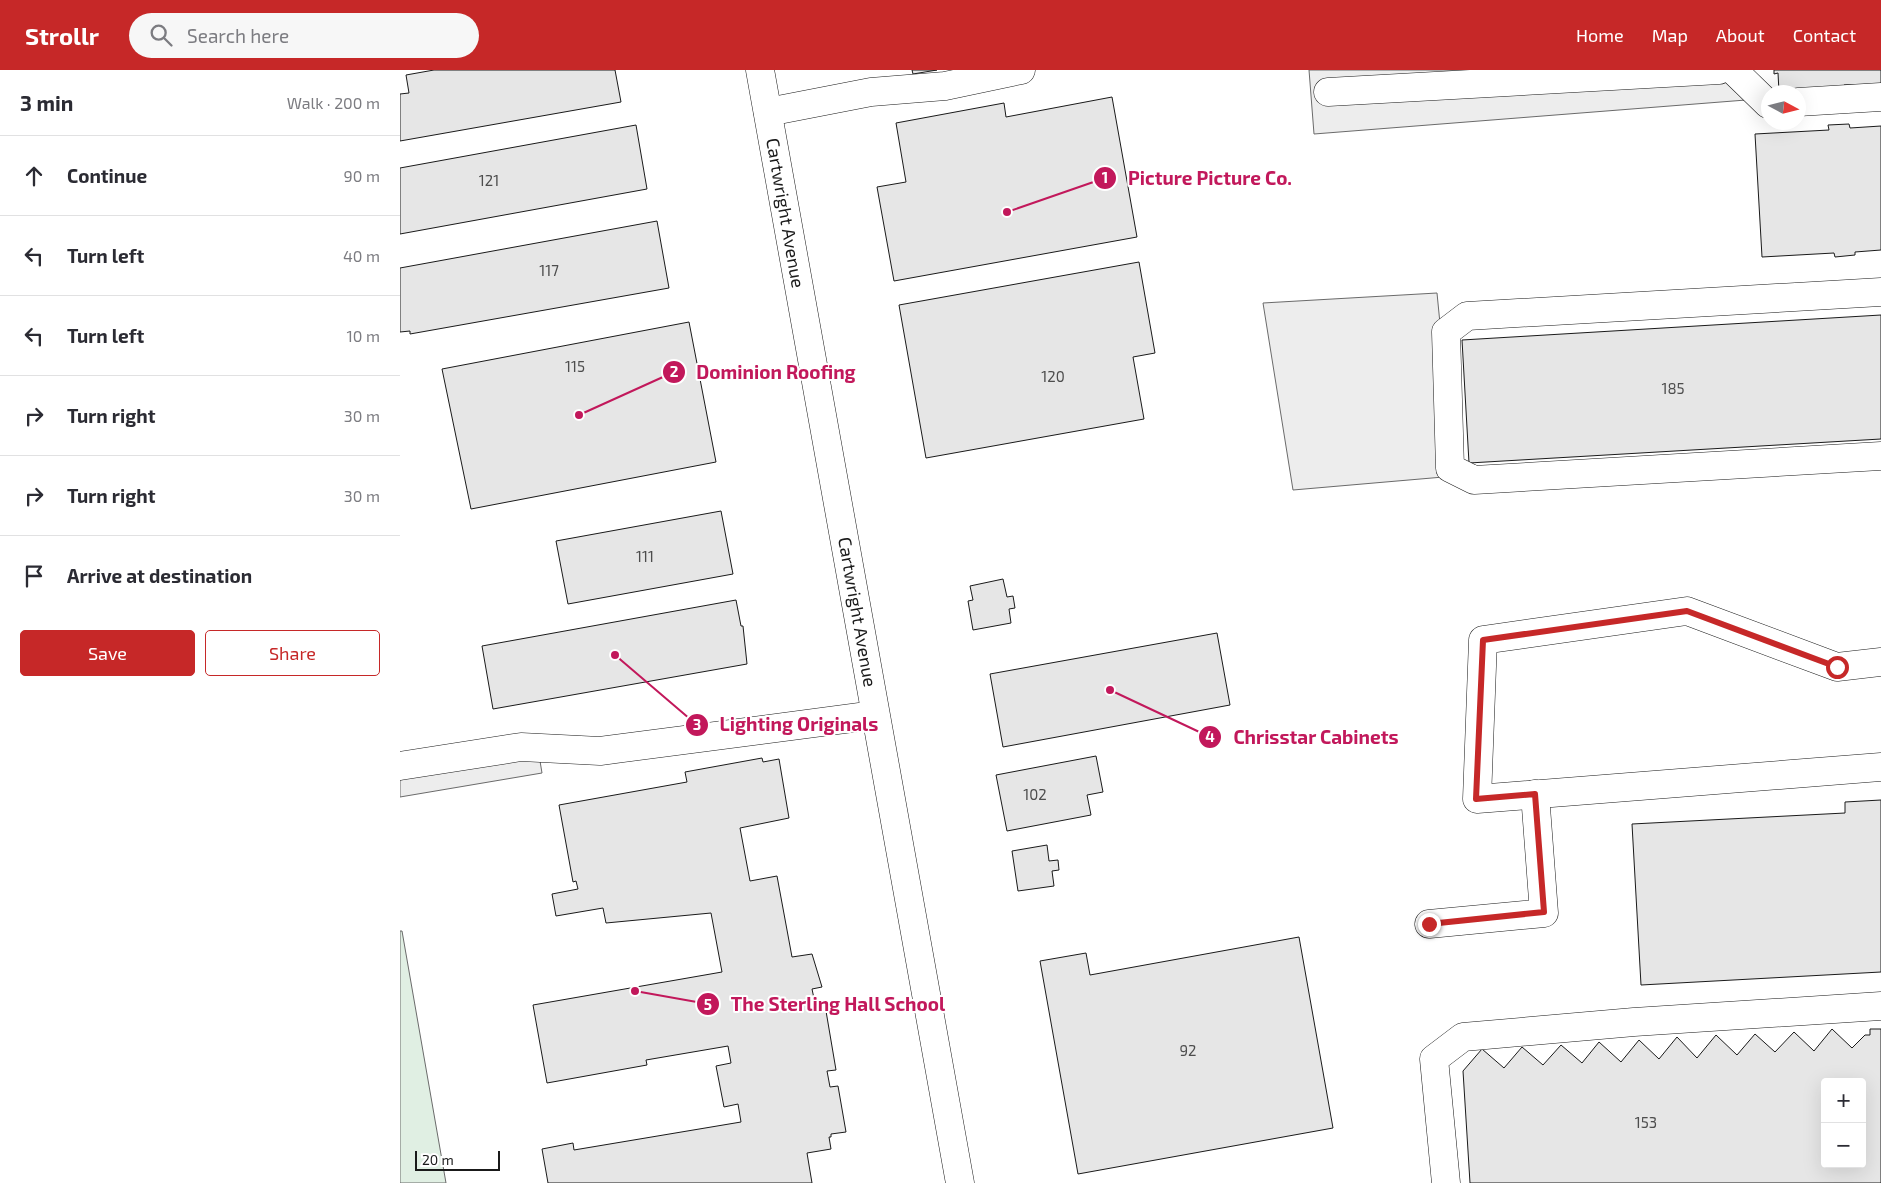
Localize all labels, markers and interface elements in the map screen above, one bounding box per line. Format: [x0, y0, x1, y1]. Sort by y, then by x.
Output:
search box [129, 13, 479, 58]
text: Strollr [25, 21, 99, 50]
icon: search [147, 21, 175, 49]
text: Search here [187, 24, 289, 47]
text: Home [1576, 24, 1624, 46]
text: Map [1652, 24, 1688, 46]
text: About [1716, 24, 1765, 46]
text: Contact [1793, 24, 1856, 46]
north arrow [1761, 85, 1806, 130]
text: 3 min [20, 90, 73, 115]
text: Walk · 200 m [287, 93, 380, 112]
street label: Cartwright Avenue [762, 136, 810, 290]
callout: Picture Picture Co. [1093, 161, 1302, 195]
icon: ahead [20, 162, 48, 190]
text: Continue [67, 164, 147, 187]
text: 90 m [344, 166, 380, 185]
text: Picture Picture Co. [1128, 166, 1292, 189]
text: 1 [1102, 168, 1108, 186]
house number: 121 [479, 171, 499, 189]
icon: left [20, 242, 48, 270]
text: Turn left [67, 244, 144, 267]
text: 40 m [343, 246, 380, 265]
house number: 117 [539, 261, 559, 279]
icon: left [20, 322, 48, 350]
text: Turn left [67, 324, 144, 347]
text: 10 m [346, 326, 380, 345]
callout: Dominion Roofing [661, 355, 865, 389]
house number: 115 [565, 357, 585, 375]
text: Dominion Roofing [696, 360, 856, 383]
text: 2 [670, 362, 679, 380]
house number: 120 [1041, 367, 1065, 385]
house number: 185 [1661, 379, 1685, 397]
icon: right [20, 402, 48, 430]
text: Turn right [67, 404, 155, 427]
text: 30 m [344, 406, 380, 425]
icon: right [20, 482, 48, 510]
text: Turn right [67, 484, 155, 507]
text: 30 m [344, 486, 380, 505]
street label: Cartwright Avenue [834, 535, 882, 689]
house number: 111 [636, 547, 654, 565]
icon: arrive [20, 562, 48, 590]
text: Arrive at destination [67, 564, 252, 587]
button: Save [20, 630, 195, 676]
button: Share [205, 630, 380, 676]
route start [1826, 656, 1849, 679]
callout: Lighting Originals [685, 708, 888, 742]
text: Lighting Originals [720, 712, 878, 735]
text: 3 [693, 715, 701, 733]
callout: Chrisstar Cabinets [1198, 720, 1408, 754]
text: Chrisstar Cabinets [1233, 725, 1399, 748]
text: 4 [1205, 727, 1215, 745]
house number: 102 [1023, 785, 1047, 803]
route end [1418, 913, 1441, 936]
callout: The Sterling Hall School [696, 987, 956, 1021]
text: The Sterling Hall School [731, 992, 946, 1015]
text: 5 [704, 995, 712, 1013]
house number: 92 [1179, 1041, 1197, 1059]
map controls [1821, 1078, 1866, 1168]
button: + [1821, 1078, 1866, 1123]
house number: 153 [1635, 1113, 1657, 1131]
button: − [1821, 1123, 1866, 1168]
scale bar [415, 1148, 500, 1171]
text: 20 m [422, 1151, 454, 1168]

